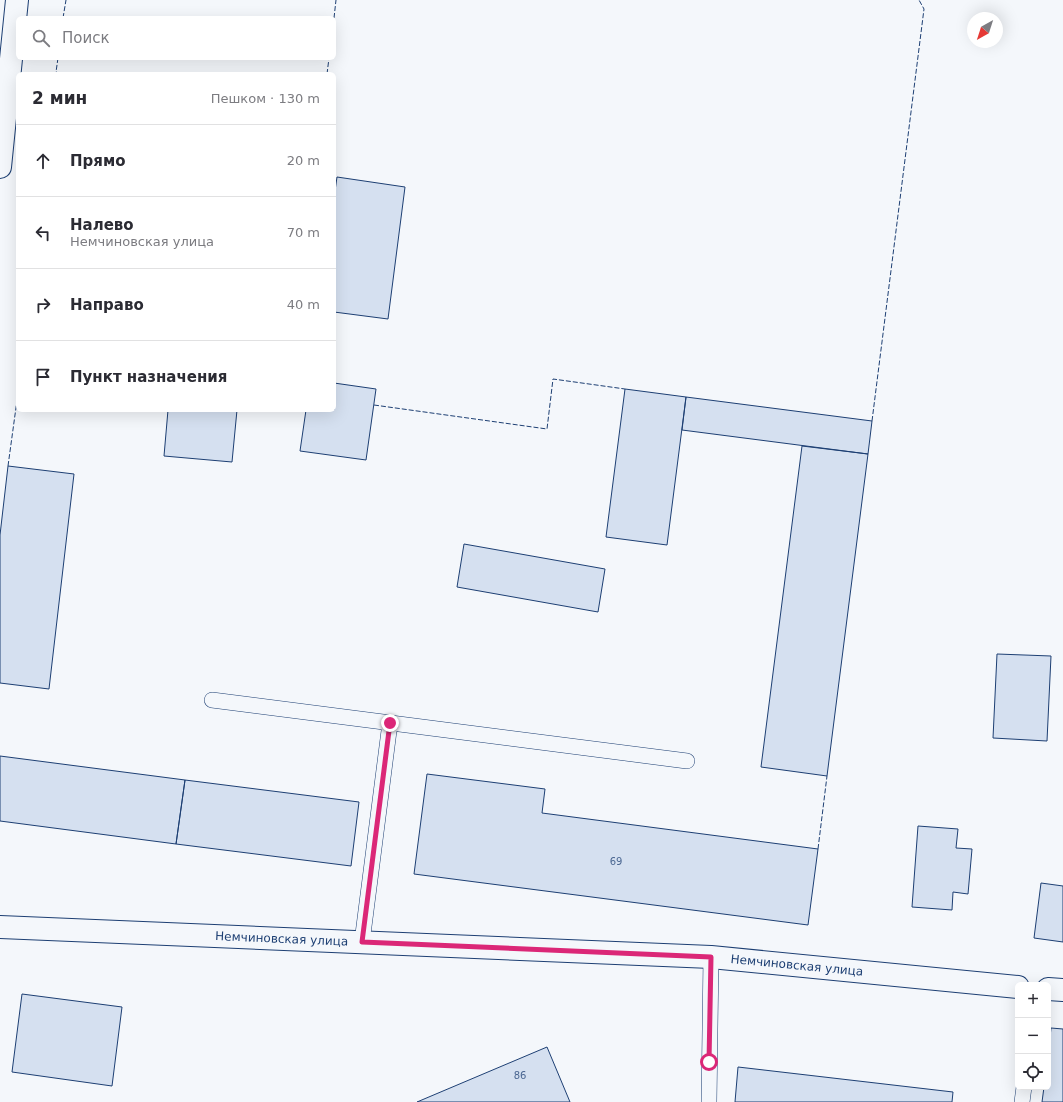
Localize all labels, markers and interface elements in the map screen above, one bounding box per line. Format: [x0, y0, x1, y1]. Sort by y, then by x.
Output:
north arrow [967, 12, 1003, 48]
search box [16, 16, 336, 60]
icon: search [30, 27, 52, 49]
text: Поиск [62, 29, 110, 47]
text: 2 мин [32, 88, 87, 108]
text: Пешком · 130 m [211, 91, 320, 106]
icon: ahead [32, 150, 54, 172]
text: Прямо [70, 152, 126, 170]
text: 20 m [287, 153, 320, 168]
text: Налево [70, 216, 134, 234]
icon: left [32, 222, 54, 244]
text: 70 m [287, 225, 320, 240]
text: Немчиновская улица [70, 234, 214, 249]
icon: right [32, 294, 54, 316]
text: Направо [70, 296, 144, 314]
text: 40 m [287, 297, 320, 312]
icon: arrive [32, 366, 54, 388]
text: Пункт назначения [70, 368, 227, 386]
route end [381, 714, 399, 732]
house number: 69 [610, 856, 622, 867]
street label: Немчиновская улица [215, 929, 349, 949]
street label: Немчиновская улица [730, 952, 864, 979]
map controls [1015, 982, 1051, 1090]
button: + [1015, 982, 1051, 1018]
button: − [1015, 1018, 1051, 1054]
route start [700, 1053, 718, 1071]
button: locate [1015, 1054, 1051, 1090]
house number: 86 [514, 1070, 526, 1081]

